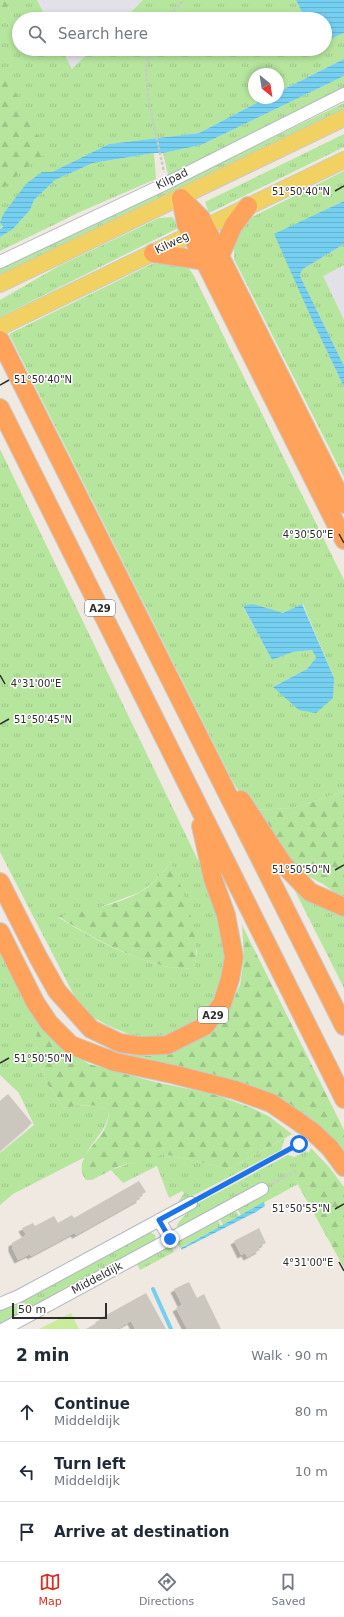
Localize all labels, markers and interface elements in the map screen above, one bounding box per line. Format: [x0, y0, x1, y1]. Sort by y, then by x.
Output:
search box [12, 12, 332, 56]
icon: search [26, 23, 48, 45]
text: Search here [58, 25, 148, 43]
north arrow [248, 68, 284, 104]
street label: Kilpad [154, 166, 190, 192]
text: 51°50'40"N [272, 186, 330, 197]
street label: Kilweg [153, 229, 191, 257]
text: 51°50'40"N [14, 374, 72, 385]
text: 4°30'50"E [283, 529, 333, 540]
road number: A29 [85, 600, 115, 616]
text: 4°31'00"E [11, 678, 61, 689]
text: 51°50'45"N [14, 714, 72, 725]
text: 51°50'50"N [272, 864, 330, 875]
road number: A29 [198, 1007, 228, 1023]
text: 51°50'50"N [14, 1053, 72, 1064]
route start [290, 1135, 308, 1153]
text: 51°50'55"N [272, 1203, 330, 1214]
route end [161, 1230, 179, 1248]
text: 4°31'00"E [283, 1257, 333, 1268]
street label: Middeldijk [69, 1259, 125, 1297]
scale bar [12, 1301, 107, 1320]
text: 50 m [18, 1303, 46, 1316]
text: 2 min [16, 1345, 69, 1365]
text: Walk · 90 m [251, 1348, 328, 1363]
text: Continue [54, 1395, 130, 1413]
icon: ahead [16, 1401, 38, 1423]
text: 80 m [295, 1404, 328, 1419]
text: Middeldijk [54, 1413, 120, 1428]
text: Turn left [54, 1455, 126, 1473]
icon: left [16, 1461, 38, 1483]
text: 10 m [295, 1464, 328, 1479]
text: Middeldijk [54, 1473, 120, 1488]
icon: arrive [16, 1521, 38, 1543]
text: Arrive at destination [54, 1523, 229, 1541]
tab: Map [39, 1571, 62, 1608]
tab: Directions [139, 1571, 194, 1608]
tab: Saved [271, 1571, 305, 1608]

